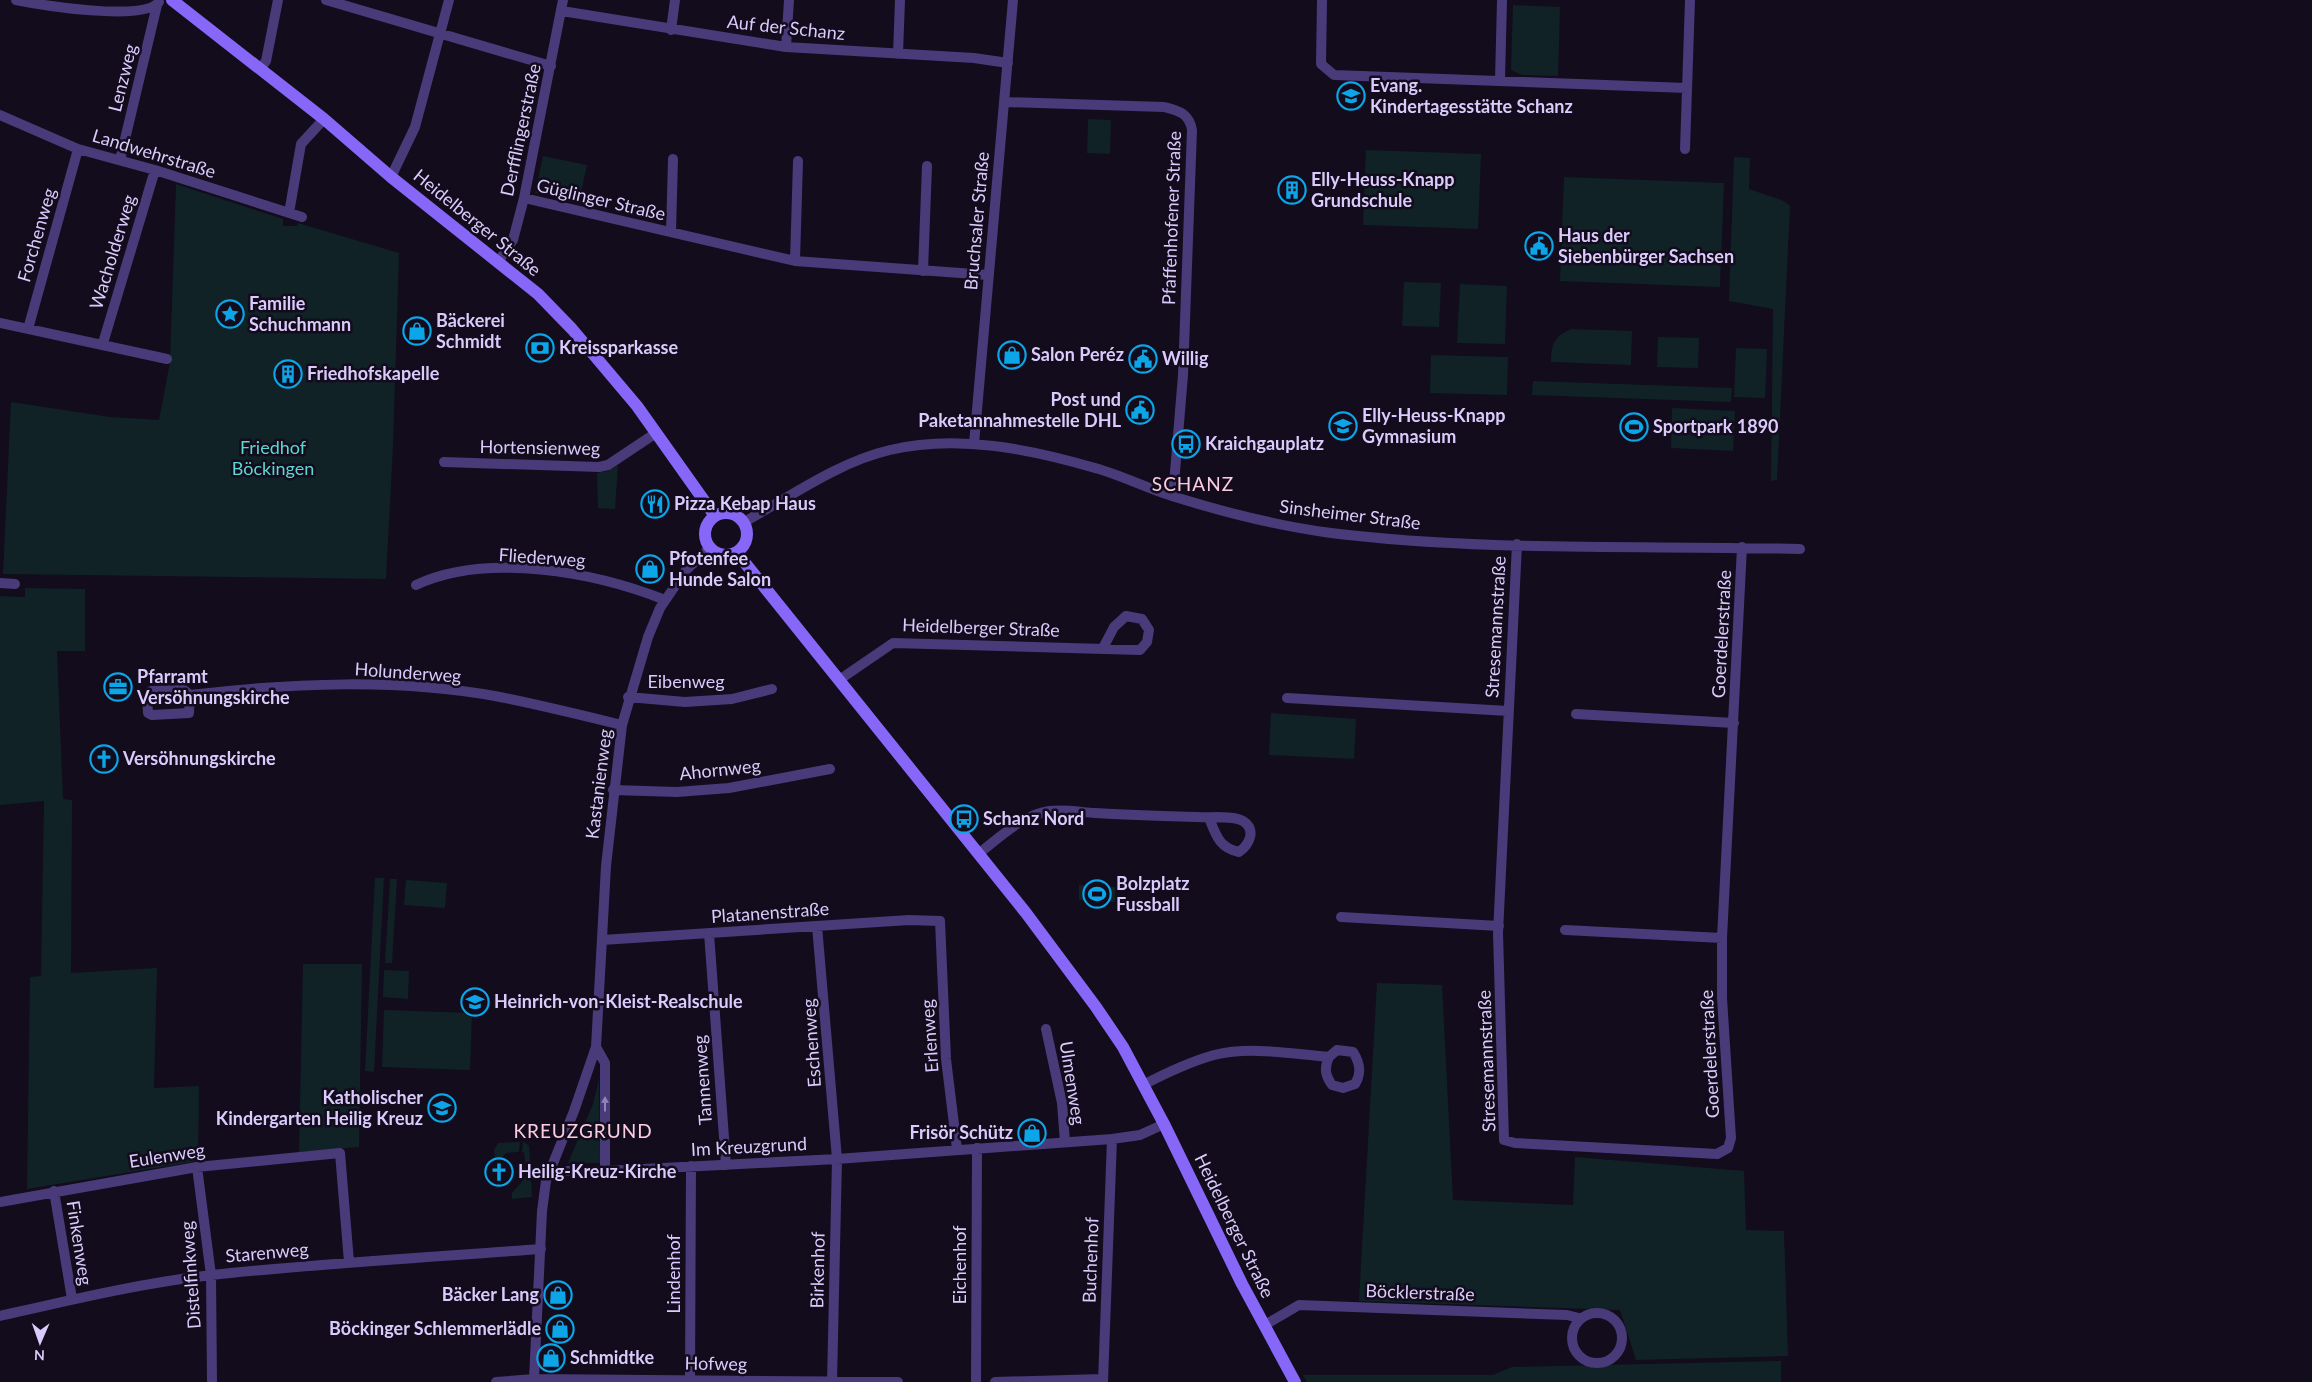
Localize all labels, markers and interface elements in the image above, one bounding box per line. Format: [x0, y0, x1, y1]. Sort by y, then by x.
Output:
street label: Auf der Schanz [726, 10, 846, 44]
street label: Lenzweg [103, 42, 141, 114]
street label: Derfflingerstraße [495, 61, 545, 198]
place label: Evang. Kindertagesstätte Schanz [1370, 74, 1573, 117]
school or university icon: Evang. Kindertagesstätte Schanz [1336, 81, 1366, 111]
street label: Landwehrstraße [90, 124, 219, 182]
street label: Pfaffenhofener Straße [1157, 131, 1185, 305]
street label: Bruchsaler Straße [959, 151, 993, 291]
street label: Heidelberger Straße [409, 164, 546, 280]
place label: Elly-Heuss-Knapp Grundschule [1311, 168, 1454, 211]
street label: Güglinger Straße [535, 174, 668, 225]
building icon: Elly-Heuss-Knapp Grundschule [1277, 175, 1307, 205]
street label: Forchenweg [12, 185, 60, 284]
street label: Wacholderweg [84, 192, 140, 312]
place label: Haus der Siebenbürger Sachsen [1558, 224, 1734, 267]
public building icon: Haus der Siebenbürger Sachsen [1524, 231, 1554, 261]
place label: Familie Schuchmann [249, 292, 351, 335]
place icon: Familie Schuchmann [215, 299, 245, 329]
place label: Bäckerei Schmidt [436, 309, 505, 352]
shop icon: Bäckerei Schmidt [402, 316, 432, 346]
bank icon: Kreissparkasse [525, 333, 555, 363]
place label: Kreissparkasse [559, 336, 678, 358]
shop icon: Salon Peréz [997, 340, 1027, 370]
place label: Salon Peréz [1031, 343, 1124, 365]
public building icon: Willig [1128, 344, 1158, 374]
place label: Willig [1162, 347, 1209, 369]
building icon: Friedhofskapelle [273, 359, 303, 389]
place label: Friedhofskapelle [307, 362, 440, 384]
place label: Post und Paketannahmestelle DHL [918, 388, 1122, 431]
public building icon: Post und Paketannahmestelle DHL [1125, 395, 1155, 425]
place label: Elly-Heuss-Knapp Gymnasium [1362, 404, 1505, 447]
school or university icon: Elly-Heuss-Knapp Gymnasium [1328, 411, 1358, 441]
sports icon: Sportpark 1890 [1619, 412, 1649, 442]
place label: Sportpark 1890 [1653, 415, 1779, 437]
bus stop icon: Kraichgauplatz [1171, 429, 1201, 459]
place label: Kraichgauplatz [1205, 432, 1324, 454]
street label: Hortensienweg [479, 435, 601, 459]
park label: Friedhof Böckingen [232, 436, 314, 479]
district label: SCHANZ [1152, 472, 1234, 495]
restaurant icon: Pizza Kebap Haus [640, 489, 670, 519]
place label: Pizza Kebap Haus [674, 492, 816, 514]
street label: Sinsheimer Straße [1278, 494, 1422, 534]
street label: Fliederweg [498, 543, 586, 571]
place label: Pfotenfee Hunde Salon [669, 547, 771, 590]
shop icon: Pfotenfee Hunde Salon [635, 554, 665, 584]
street label: Stresemannstraße [1480, 555, 1510, 699]
street label: Goerdelerstraße [1707, 569, 1735, 699]
street label: Heidelberger Straße [902, 613, 1060, 641]
street label: Holunderweg [354, 657, 462, 687]
place label: Pfarramt Versöhnungskirche [136, 665, 290, 708]
street label: Eibenweg [647, 670, 725, 692]
office icon: Pfarramt Versöhnungskirche [103, 672, 133, 702]
street label: Kastanienweg [580, 728, 616, 840]
church icon: Versöhnungskirche [89, 744, 119, 774]
place label: Versöhnungskirche [122, 747, 276, 769]
street label: Ahornweg [678, 754, 762, 784]
bus stop icon: Schanz Nord [949, 804, 979, 834]
place label: Schanz Nord [983, 807, 1084, 829]
place label: Bolzplatz Fussball [1116, 872, 1190, 915]
sports icon: Bolzplatz Fussball [1082, 879, 1112, 909]
street label: Platanenstraße [710, 897, 830, 927]
school or university icon: Heinrich-von-Kleist-Realschule [460, 987, 490, 1017]
street label: Goerdelerstraße [1695, 989, 1723, 1119]
place label: Heinrich-von-Kleist-Realschule [494, 990, 743, 1012]
street label: Stresemannstraße [1473, 990, 1499, 1132]
street label: Eschenweg [797, 998, 825, 1088]
street label: Erlenweg [915, 999, 943, 1073]
street label: Tannenweg [688, 1034, 716, 1126]
street label: Ulmenweg [1056, 1039, 1090, 1126]
place label: Katholischer Kindergarten Heilig Kreuz [216, 1086, 423, 1129]
school or university icon: Katholischer Kindergarten Heilig Kreuz [427, 1093, 457, 1123]
one-way arrow [601, 1096, 609, 1112]
shop icon: Frisör Schütz [1017, 1118, 1047, 1148]
district label: KREUZGRUND [513, 1119, 653, 1142]
place label: Frisör Schütz [909, 1121, 1013, 1143]
street label: Im Kreuzgrund [690, 1132, 808, 1160]
street label: Eulenweg [127, 1138, 206, 1172]
street label: Heidelberger Straße [1190, 1150, 1279, 1301]
church icon: Heilig-Kreuz-Kirche [484, 1157, 514, 1187]
place label: Heilig-Kreuz-Kirche [518, 1160, 677, 1182]
street label: Finkenweg [62, 1199, 98, 1287]
street label: Buchenhof [1078, 1216, 1103, 1303]
street label: Distelfinkweg [175, 1220, 205, 1330]
street label: Eichenhof [948, 1225, 970, 1305]
street label: Birkenhof [805, 1231, 829, 1309]
street label: Lindenhof [662, 1234, 684, 1314]
street label: Starenweg [224, 1237, 309, 1267]
street label: Böcklerstraße [1365, 1279, 1475, 1305]
shop icon: Bäcker Lang [543, 1280, 573, 1310]
place label: Bäcker Lang [442, 1283, 539, 1305]
shop icon: Böckinger Schlemmerlädle [545, 1314, 575, 1344]
north arrow [15, 1317, 65, 1367]
place label: Böckinger Schlemmerlädle [329, 1317, 541, 1339]
shop icon: Schmidtke [536, 1343, 566, 1373]
place label: Schmidtke [570, 1346, 654, 1368]
text: N [34, 1347, 45, 1364]
street label: Hofweg [684, 1351, 748, 1375]

